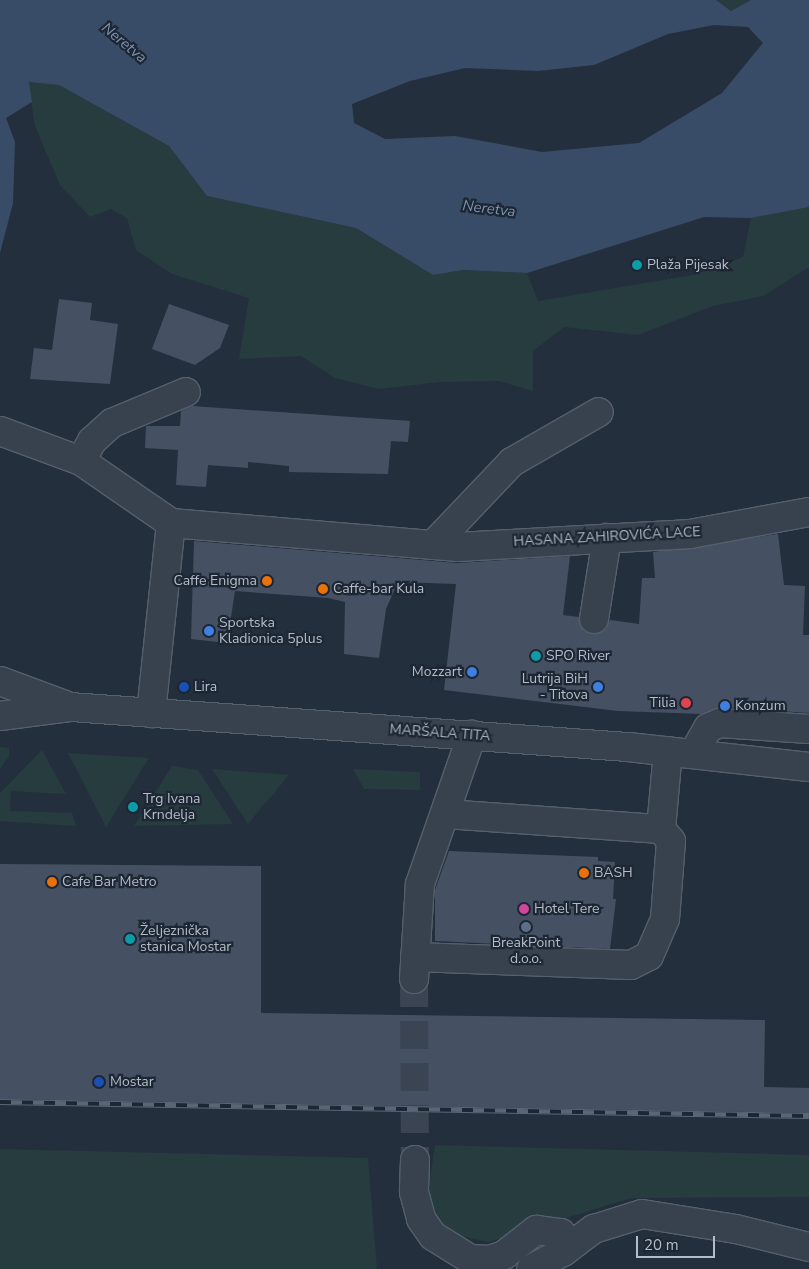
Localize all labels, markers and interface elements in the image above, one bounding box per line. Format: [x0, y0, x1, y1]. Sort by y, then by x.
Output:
water label: Neretva [98, 19, 150, 67]
water label: Neretva [462, 197, 516, 221]
place label: Plaža Pijesak [647, 257, 729, 273]
marker: Plaža Pijesak [631, 259, 643, 271]
street label: HASANA ZAHIROVIĆA LACE [513, 524, 701, 550]
place label: Caffe Enigma [173, 573, 257, 589]
marker: Caffe Enigma [261, 575, 273, 587]
place label: Caffe-bar Kula [333, 581, 424, 597]
marker: Caffe-bar Kula [317, 583, 329, 595]
place label: Sportska Kladionica 5plus [219, 615, 322, 648]
marker: Sportska Kladionica 5plus [203, 625, 215, 637]
place label: SPO River [546, 648, 610, 664]
marker: SPO River [530, 650, 542, 662]
place label: Mozzart [412, 664, 462, 680]
marker: Mozzart [466, 666, 478, 678]
place label: Lutrija BiH - Titova [522, 671, 588, 704]
place label: Lira [194, 679, 217, 695]
marker: Lira [178, 681, 190, 693]
marker: Lutrija BiH - Titova [592, 681, 604, 693]
place label: Tilia [650, 695, 676, 711]
marker: Tilia [680, 697, 692, 709]
place label: Konzum [735, 698, 786, 714]
marker: Konzum [719, 700, 731, 712]
street label: MARŠALA TITA [389, 721, 491, 745]
place label: Trg Ivana Krndelja [143, 791, 201, 824]
marker: Trg Ivana Krndelja [127, 801, 139, 813]
place label: BASH [594, 865, 633, 881]
marker: BASH [578, 867, 590, 879]
place label: Cafe Bar Metro [62, 874, 157, 890]
marker: Cafe Bar Metro [46, 876, 58, 888]
place label: Hotel Tere [534, 901, 600, 917]
marker: Hotel Tere [518, 903, 530, 915]
marker: BreakPoint d.o.o. [520, 921, 532, 933]
place label: Željeznička stanica Mostar [140, 923, 231, 956]
marker: Željeznička stanica Mostar [124, 933, 136, 945]
place label: BreakPoint d.o.o. [492, 935, 560, 968]
place label: Mostar [110, 1074, 154, 1090]
marker: Mostar [92, 1075, 106, 1089]
scale bar [639, 1226, 718, 1258]
text: 20 m [644, 1235, 679, 1255]

